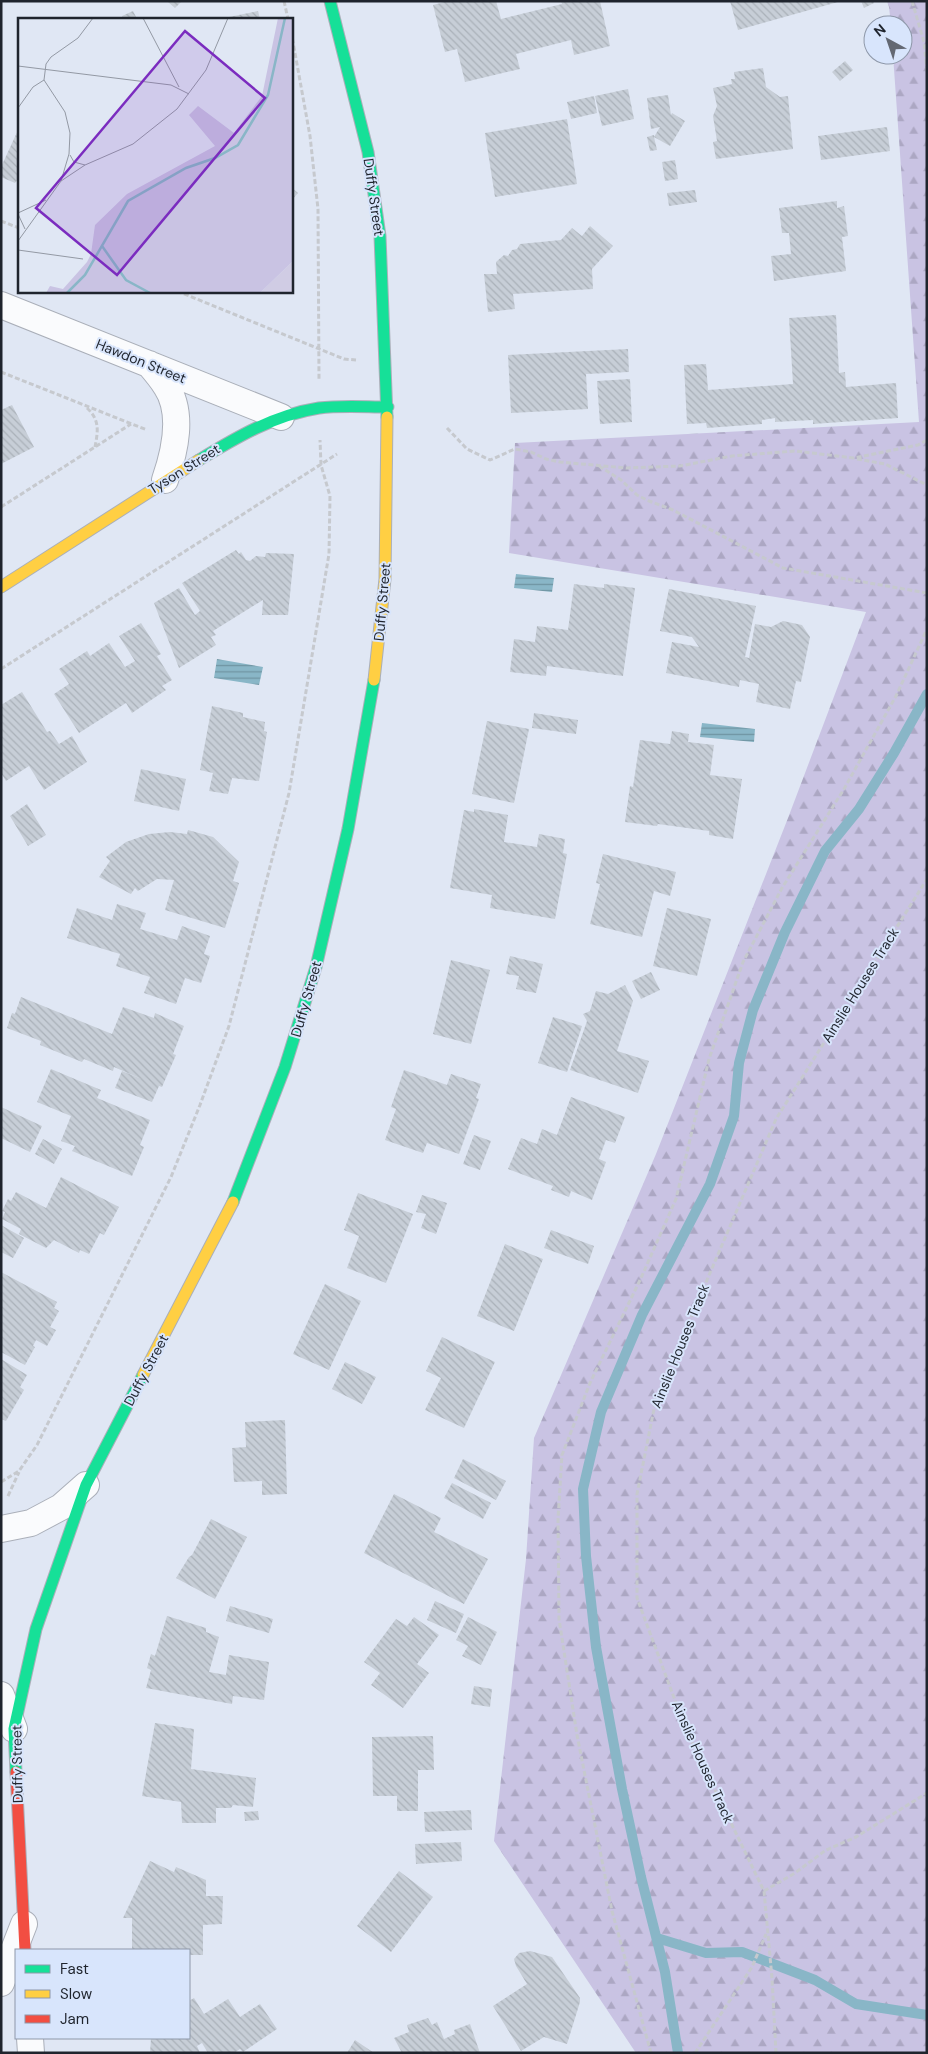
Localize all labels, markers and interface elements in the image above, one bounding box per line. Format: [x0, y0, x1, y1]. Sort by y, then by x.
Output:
north arrow [863, 15, 913, 65]
inset map [18, 18, 292, 292]
text: N [870, 20, 889, 40]
street label: Duffy Street [360, 157, 388, 237]
street label: Hawdon Street [93, 335, 189, 387]
street label: Tyson Street [145, 440, 223, 498]
street label: Duffy Street [370, 562, 394, 642]
street label: Ainslie Houses Track [817, 924, 903, 1046]
street label: Duffy Street [287, 959, 325, 1039]
street label: Ainslie Houses Track [647, 1281, 713, 1411]
street label: Duffy Street [120, 1331, 172, 1409]
street label: Ainslie Houses Track [668, 1698, 738, 1826]
street label: Duffy Street [7, 1725, 27, 1803]
legend [15, 1949, 190, 2039]
text: Fast [60, 1959, 89, 1979]
text: Slow [60, 1984, 93, 2004]
text: Jam [60, 2009, 89, 2029]

